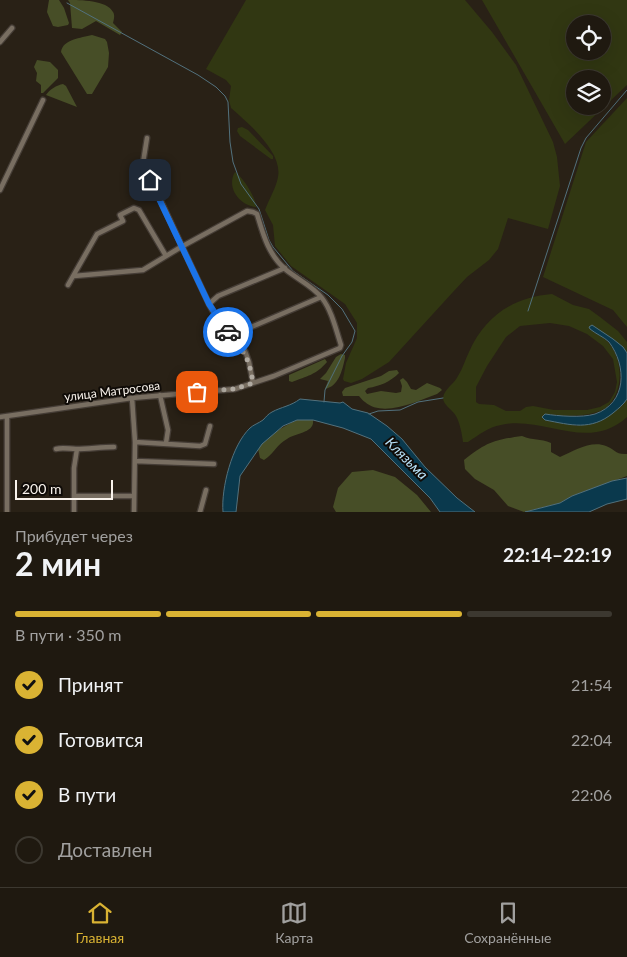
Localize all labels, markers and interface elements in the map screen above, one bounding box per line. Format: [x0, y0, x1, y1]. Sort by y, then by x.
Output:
map controls [566, 15, 611, 115]
button: locate [566, 15, 611, 60]
button: layers [566, 70, 611, 115]
pin [129, 159, 171, 201]
icon: home [136, 166, 164, 194]
courier [203, 307, 253, 357]
icon: car [214, 318, 242, 346]
pin [176, 371, 218, 413]
street label: улица Матросова [63, 378, 161, 404]
icon: bag [183, 378, 211, 406]
water label: Клязьма [382, 433, 432, 483]
scale bar [15, 477, 112, 500]
text: 200 m [22, 480, 61, 497]
text: Прибудет через [15, 526, 133, 545]
text: 22:14–22:19 [503, 543, 612, 566]
text: 2 мин [15, 544, 101, 583]
text: В пути · 350 m [15, 625, 121, 644]
icon: check [15, 671, 43, 699]
text: Принят [58, 673, 123, 696]
text: 21:54 [571, 675, 612, 694]
icon: check [15, 726, 43, 754]
text: Готовится [58, 728, 143, 751]
text: 22:04 [571, 730, 612, 749]
icon: check [15, 781, 43, 809]
text: В пути [58, 783, 116, 806]
text: 22:06 [571, 785, 612, 804]
text: Доставлен [58, 838, 152, 861]
tab: Главная [76, 899, 124, 946]
tab: Карта [275, 899, 313, 946]
tab: Сохранённые [464, 899, 551, 946]

